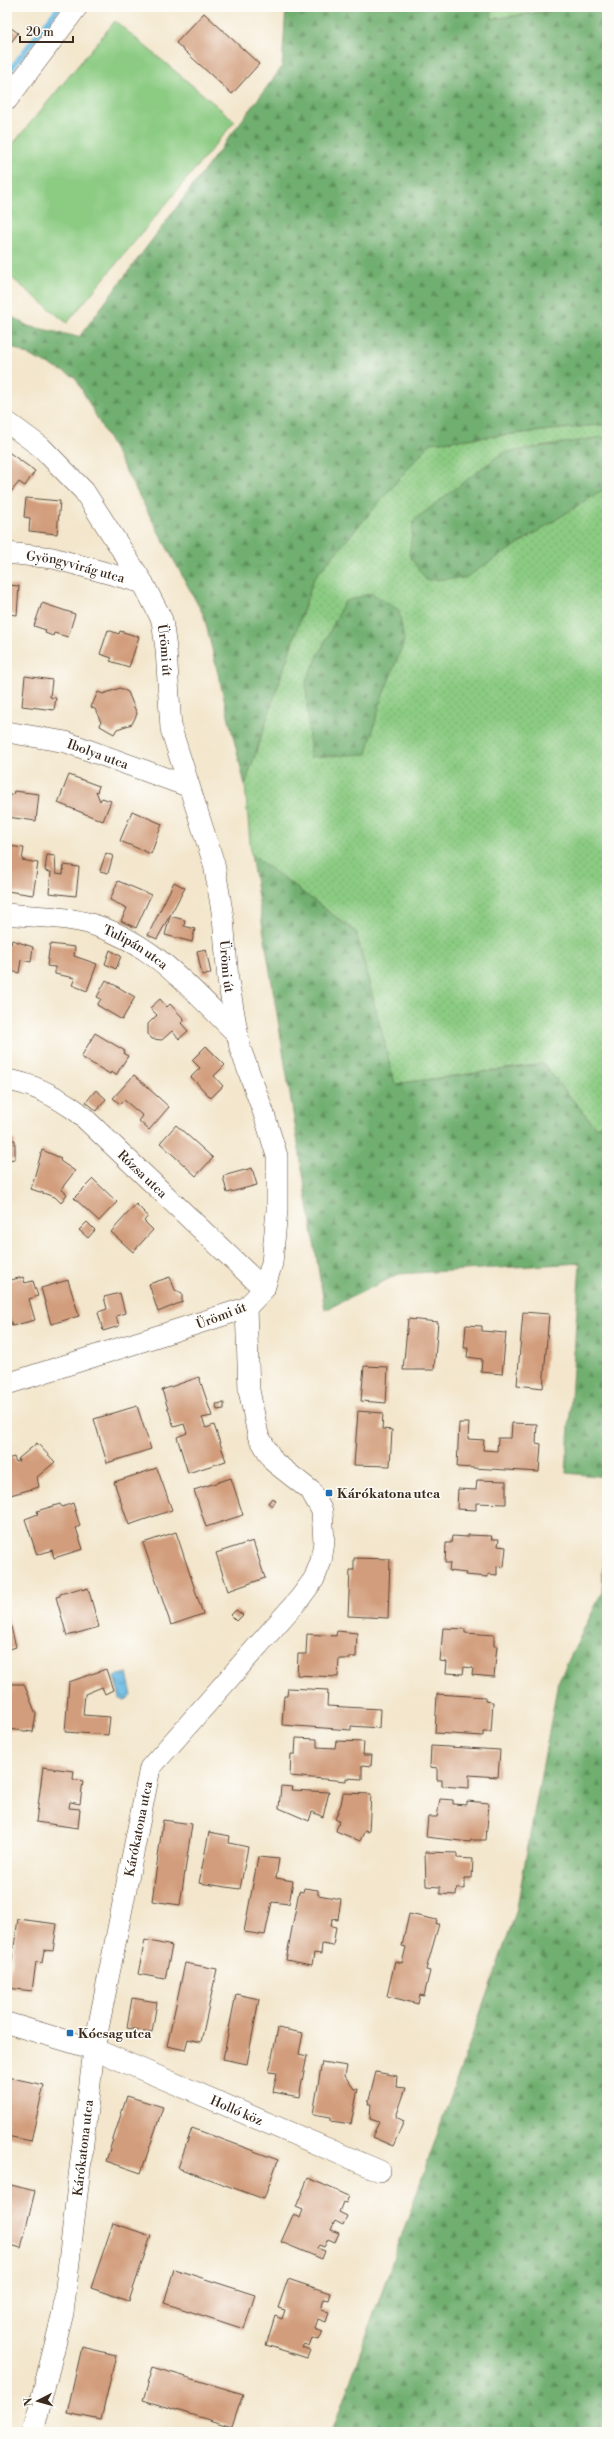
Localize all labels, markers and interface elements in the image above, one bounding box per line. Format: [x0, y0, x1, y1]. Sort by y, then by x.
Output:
scale bar [20, 18, 73, 44]
text: 20 m [26, 25, 54, 40]
street label: Gyöngyvirág utca [25, 548, 127, 587]
street label: Ürömi út [154, 623, 175, 677]
street label: Ibolya utca [65, 736, 131, 773]
street label: Tulipán utca [101, 922, 171, 973]
street label: Ürömi út [216, 940, 237, 994]
street label: Rózsa utca [114, 1147, 170, 1202]
street label: Ürömi út [194, 1298, 249, 1333]
place label: Kárókatona utca [337, 1486, 441, 1502]
marker: Kárókatona utca [324, 1488, 334, 1498]
street label: Kárókatona utca [122, 1780, 156, 1878]
place label: Kócsag utca [78, 2026, 152, 2042]
marker: Kócsag utca [65, 2028, 75, 2038]
street label: Holló köz [208, 2093, 265, 2129]
street label: Kárókatona utca [70, 2098, 97, 2197]
north arrow [18, 2381, 58, 2421]
text: N [22, 2397, 36, 2407]

